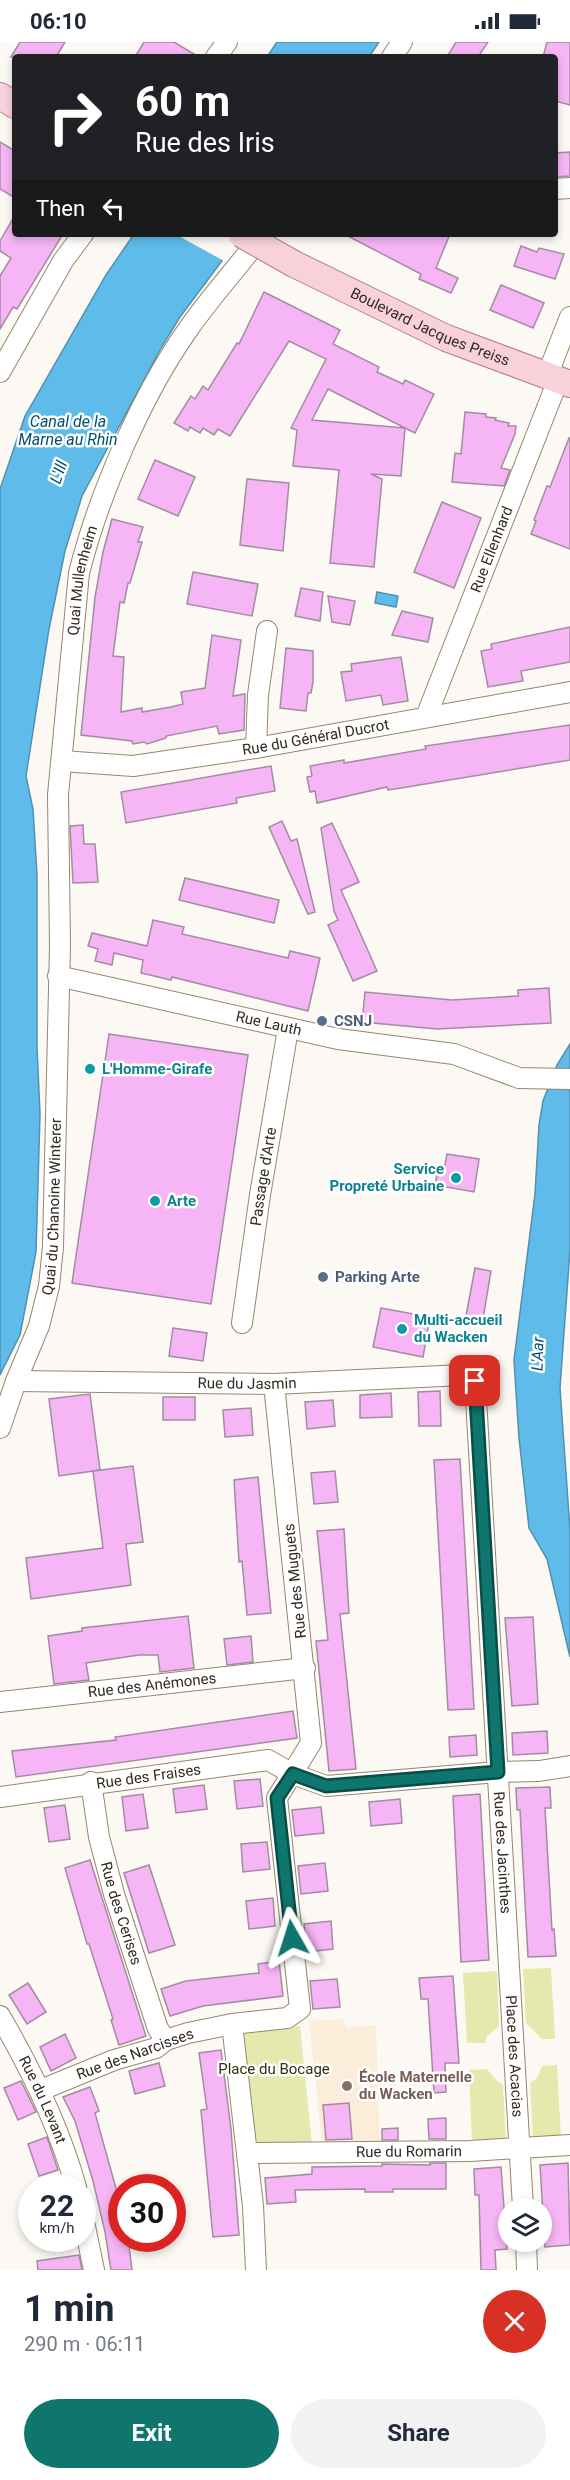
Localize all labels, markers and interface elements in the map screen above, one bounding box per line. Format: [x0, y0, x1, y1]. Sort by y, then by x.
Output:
text: 06:10 [30, 9, 87, 34]
text: 60 m [135, 77, 230, 126]
icon: right [36, 78, 114, 156]
text: Rue des Iris [135, 127, 275, 159]
icon: left [97, 192, 130, 225]
text: Then [36, 196, 85, 221]
street label: Boulevard Jacques Preiss [347, 284, 512, 370]
water label: Canal de la Marne au Rhin [18, 412, 118, 449]
water label: L'Ill [46, 458, 71, 486]
street label: Rue Ellenhard [467, 504, 517, 595]
street label: Quai Mullenheim [64, 523, 101, 636]
street label: Rue du Général Ducrot [241, 715, 391, 759]
street label: Rue Lauth [234, 1007, 303, 1040]
place label: CSNJ [334, 1012, 372, 1030]
marker: CSNJ [315, 1014, 329, 1028]
place label: L'Homme-Girafe [102, 1060, 212, 1078]
marker: L'Homme-Girafe [83, 1062, 97, 1076]
street label: Quai du Chanoine Winterer [38, 1118, 65, 1297]
street label: Passage d'Arte [247, 1126, 280, 1227]
place label: Service Propreté Urbaine [329, 1160, 444, 1195]
marker: Service Propreté Urbaine [449, 1171, 463, 1185]
place label: Arte [167, 1192, 196, 1210]
marker: Arte [148, 1194, 162, 1208]
place label: Parking Arte [335, 1268, 420, 1286]
marker: Parking Arte [316, 1270, 330, 1284]
place label: Multi-accueil du Wacken [414, 1311, 503, 1346]
marker: Multi-accueil du Wacken [395, 1322, 409, 1336]
water label: L'Aar [527, 1336, 548, 1371]
pin [449, 1355, 500, 1406]
icon: arrive [458, 1364, 491, 1397]
street label: Rue du Jasmin [197, 1374, 297, 1393]
street label: Rue des Muguets [280, 1523, 310, 1639]
street label: Rue des Anémones [87, 1669, 217, 1701]
street label: Rue des Fraises [95, 1760, 202, 1793]
street label: Rue des Jacinthes [490, 1791, 515, 1914]
street label: Rue des Cerises [97, 1860, 145, 1967]
position arrow [260, 1906, 324, 1970]
street label: Place des Acacias [502, 1995, 527, 2118]
street label: Rue des Narcisses [74, 2024, 196, 2084]
street label: Rue du Levant [15, 2053, 70, 2146]
park label: Place du Bocage [218, 2060, 330, 2078]
place label: École Maternelle du Wacken [359, 2068, 472, 2103]
marker: École Maternelle du Wacken [340, 2079, 354, 2093]
street label: Rue du Romarin [356, 2142, 462, 2161]
speed limit sign: 30 [108, 2174, 186, 2252]
text: 22 [40, 2188, 74, 2223]
map controls [498, 2198, 552, 2252]
button: layers [498, 2198, 552, 2252]
text: km/h [39, 2219, 75, 2237]
text: 1 min [24, 2288, 115, 2330]
button: close [483, 2290, 546, 2353]
text: 290 m · 06:11 [24, 2332, 145, 2356]
button: Exit [24, 2399, 279, 2468]
button: Share [291, 2399, 546, 2468]

